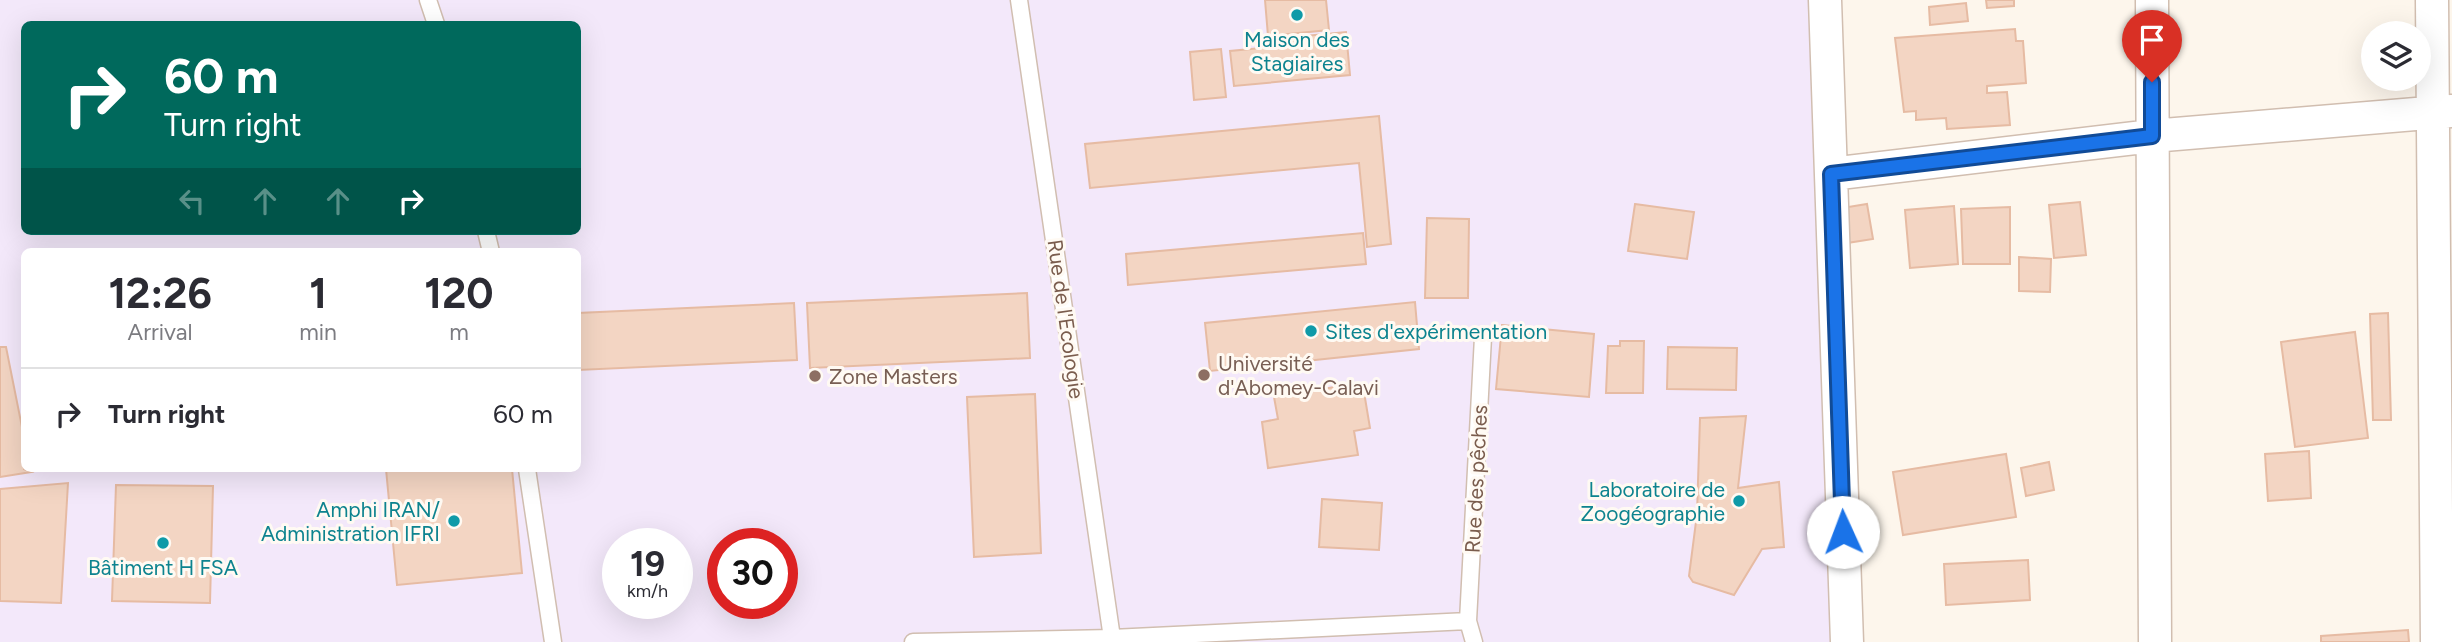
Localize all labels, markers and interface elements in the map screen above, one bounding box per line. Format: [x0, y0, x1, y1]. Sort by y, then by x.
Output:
marker: Maison des Stagiaires [1289, 7, 1305, 23]
pin [2122, 10, 2182, 82]
icon: arrive [2133, 21, 2171, 59]
map controls [2361, 21, 2431, 91]
button: layers [2361, 21, 2431, 91]
place label: Maison des Stagiaires [1244, 27, 1350, 76]
text: 60 m [164, 46, 279, 105]
icon: right [49, 49, 140, 140]
text: Turn right [164, 106, 302, 144]
icon: left [173, 182, 211, 220]
icon: ahead [246, 182, 284, 220]
icon: ahead [319, 182, 357, 220]
icon: right [392, 182, 430, 220]
street label: Rue de l'Ecologie [1042, 238, 1090, 400]
text: 12:26 [108, 268, 212, 319]
text: 1 [309, 268, 327, 319]
text: 120 [424, 268, 494, 319]
text: Arrival [128, 318, 193, 346]
text: min [299, 318, 337, 346]
text: m [449, 318, 469, 346]
place label: Sites d'expérimentation [1325, 319, 1547, 344]
marker: Sites d'expérimentation [1303, 323, 1319, 339]
place label: Université d'Abomey-Calavi [1218, 351, 1379, 400]
place label: Zone Masters [829, 364, 958, 389]
marker: Université d'Abomey-Calavi [1196, 367, 1212, 383]
marker: Zone Masters [807, 368, 823, 384]
icon: right [49, 395, 87, 433]
text: Turn right [108, 398, 225, 430]
text: 60 m [493, 398, 553, 430]
street label: Rue des pêches [1460, 404, 1492, 554]
place label: Laboratoire de Zoogéographie [1581, 477, 1725, 526]
marker: Laboratoire de Zoogéographie [1731, 493, 1747, 509]
position arrow [1806, 495, 1880, 569]
place label: Amphi IRAN/ Administration IFRI [261, 497, 440, 546]
marker: Amphi IRAN/ Administration IFRI [446, 513, 462, 529]
speed limit sign: 30 [707, 528, 798, 619]
marker: Bâtiment H FSA [155, 535, 171, 551]
text: 19 [630, 543, 665, 585]
place label: Bâtiment H FSA [88, 555, 238, 580]
text: km/h [627, 580, 668, 602]

